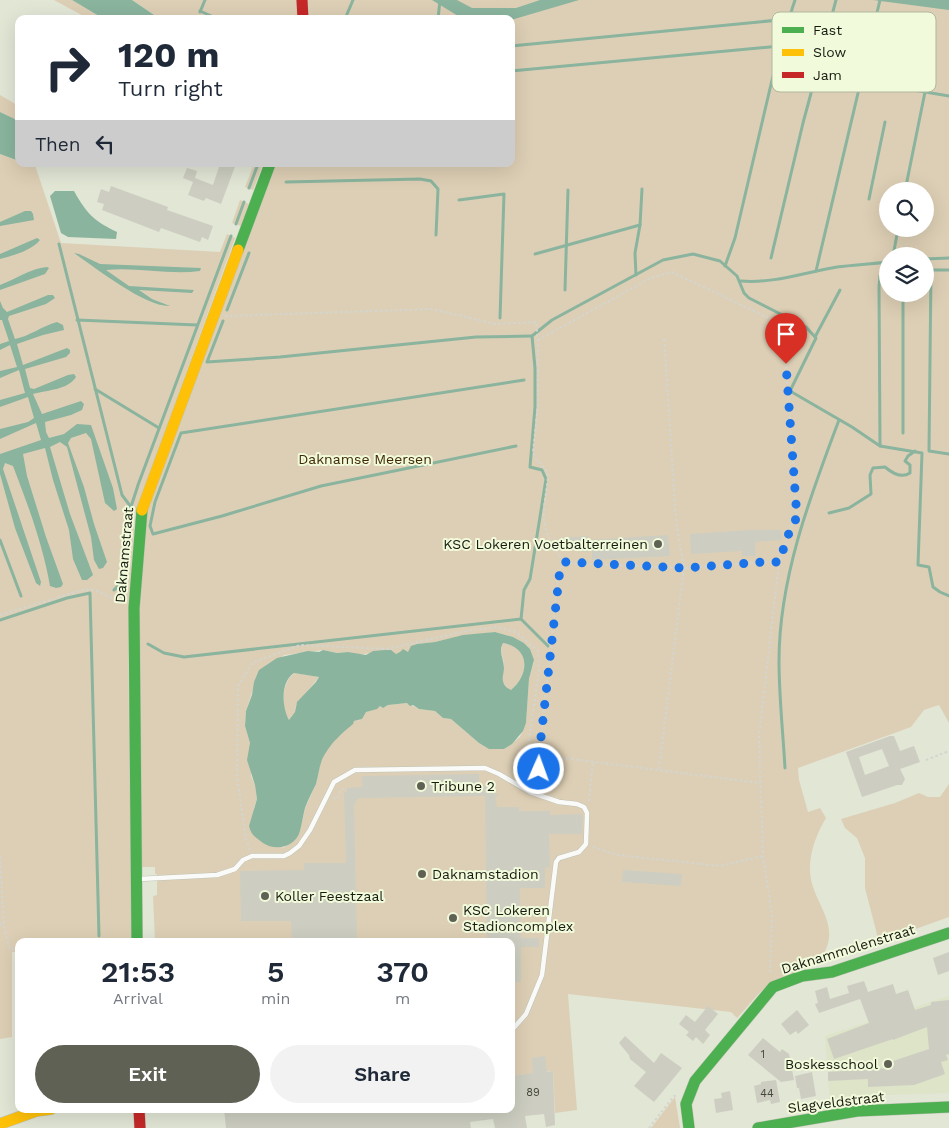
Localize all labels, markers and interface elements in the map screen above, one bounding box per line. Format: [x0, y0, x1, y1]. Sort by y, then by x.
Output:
legend [772, 12, 936, 92]
text: Fast [813, 22, 842, 38]
text: 120 m [118, 34, 219, 76]
icon: right [35, 35, 100, 100]
text: Slow [813, 44, 846, 60]
text: Jam [813, 67, 842, 83]
text: Turn right [118, 76, 223, 101]
icon: left [91, 130, 119, 158]
text: Then [35, 133, 81, 156]
map controls [879, 182, 934, 302]
button: search [879, 182, 934, 237]
button: layers [879, 247, 934, 302]
pin [765, 313, 807, 364]
icon: arrive [772, 320, 800, 348]
park label: Daknamse Meersen [298, 451, 432, 467]
street label: Daknamstraat [112, 506, 136, 604]
place label: KSC Lokeren Voetbalterreinen [443, 536, 648, 552]
marker: KSC Lokeren Voetbalterreinen [652, 538, 664, 550]
position arrow [512, 742, 564, 794]
place label: Tribune 2 [431, 778, 495, 794]
marker: Tribune 2 [415, 780, 427, 792]
place label: Daknamstadion [432, 866, 539, 882]
marker: Daknamstadion [416, 868, 428, 880]
place label: Koller Feestzaal [275, 888, 384, 904]
marker: Koller Feestzaal [259, 890, 271, 902]
place label: KSC Lokeren Stadioncomplex [463, 902, 573, 934]
marker: KSC Lokeren Stadioncomplex [447, 912, 459, 924]
street label: Daknammolenstraat [779, 921, 917, 977]
text: 21:53 [101, 954, 175, 989]
text: 5 [267, 954, 285, 989]
text: 370 [376, 954, 429, 989]
text: Arrival [113, 989, 163, 1008]
text: min [261, 989, 290, 1008]
text: m [395, 989, 410, 1008]
button: Exit [35, 1045, 260, 1103]
button: Share [270, 1045, 495, 1103]
house number: 1 [761, 1048, 765, 1061]
place label: Boskesschool [785, 1056, 879, 1072]
marker: Boskesschool [882, 1058, 894, 1070]
house number: 89 [526, 1086, 540, 1099]
house number: 44 [760, 1087, 774, 1100]
street label: Slagveldstraat [787, 1088, 885, 1116]

